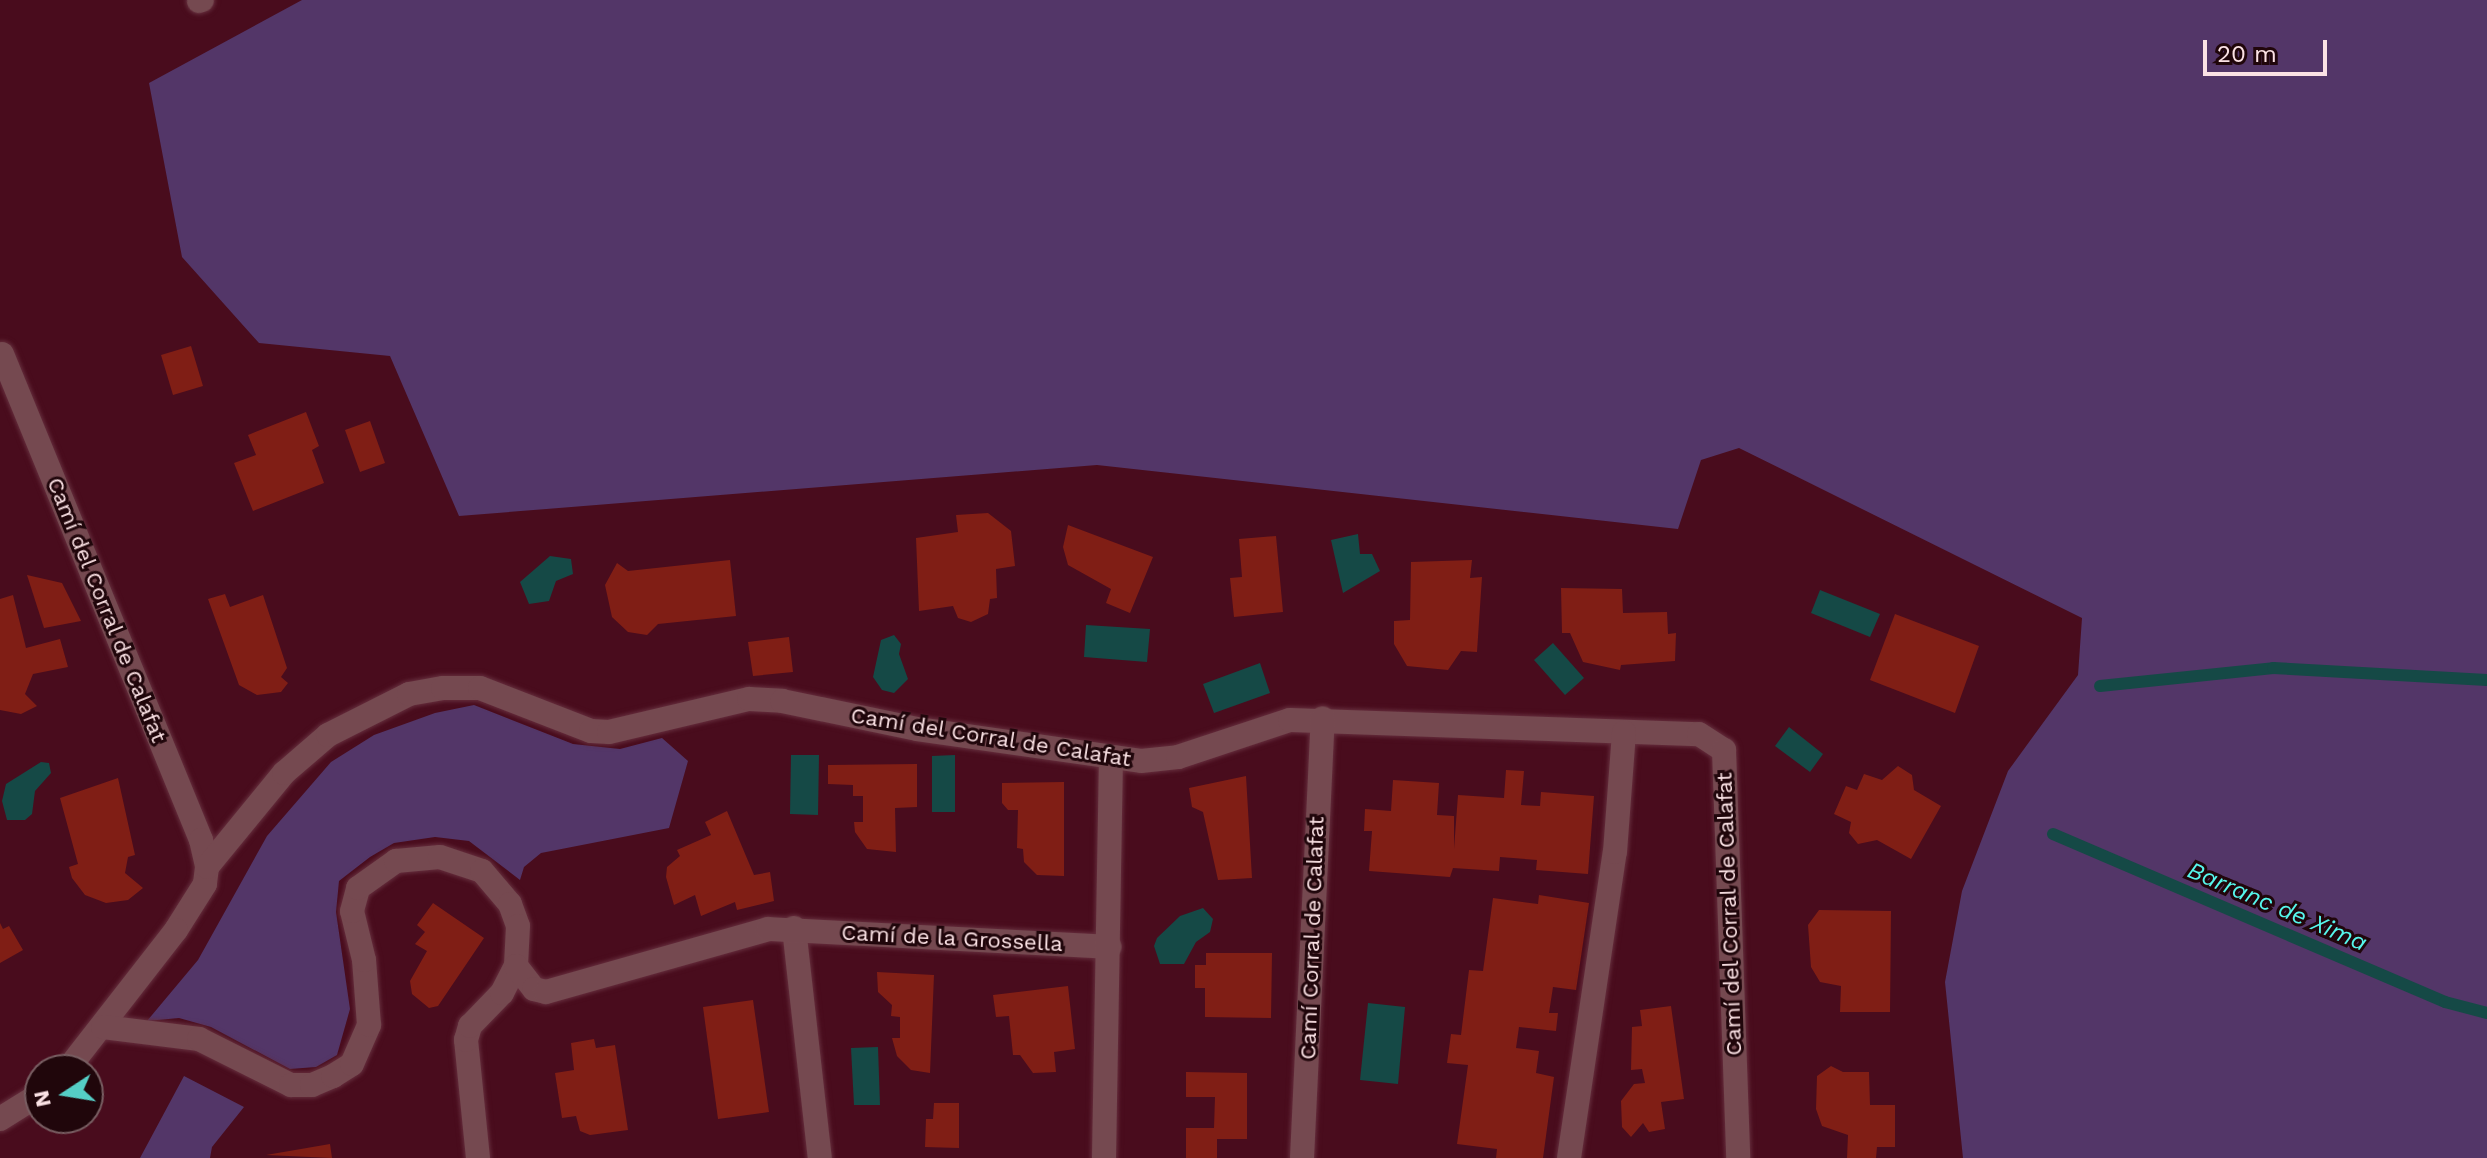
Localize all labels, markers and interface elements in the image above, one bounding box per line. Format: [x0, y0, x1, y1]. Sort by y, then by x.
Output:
scale bar [2207, 24, 2331, 74]
text: 20 m [2217, 40, 2277, 68]
street label: Camí del Corral de Calafat [41, 473, 173, 747]
street label: Camí del Corral de Calafat [848, 702, 1134, 772]
street label: Camí del Corral de Calafat [1711, 771, 1747, 1057]
street label: Camí Corral de Calafat [1295, 815, 1329, 1061]
water label: Barranc de Xima [2183, 856, 2371, 958]
street label: Camí de la Grossella [840, 919, 1064, 957]
north arrow [24, 1054, 104, 1134]
text: N [28, 1088, 56, 1109]

